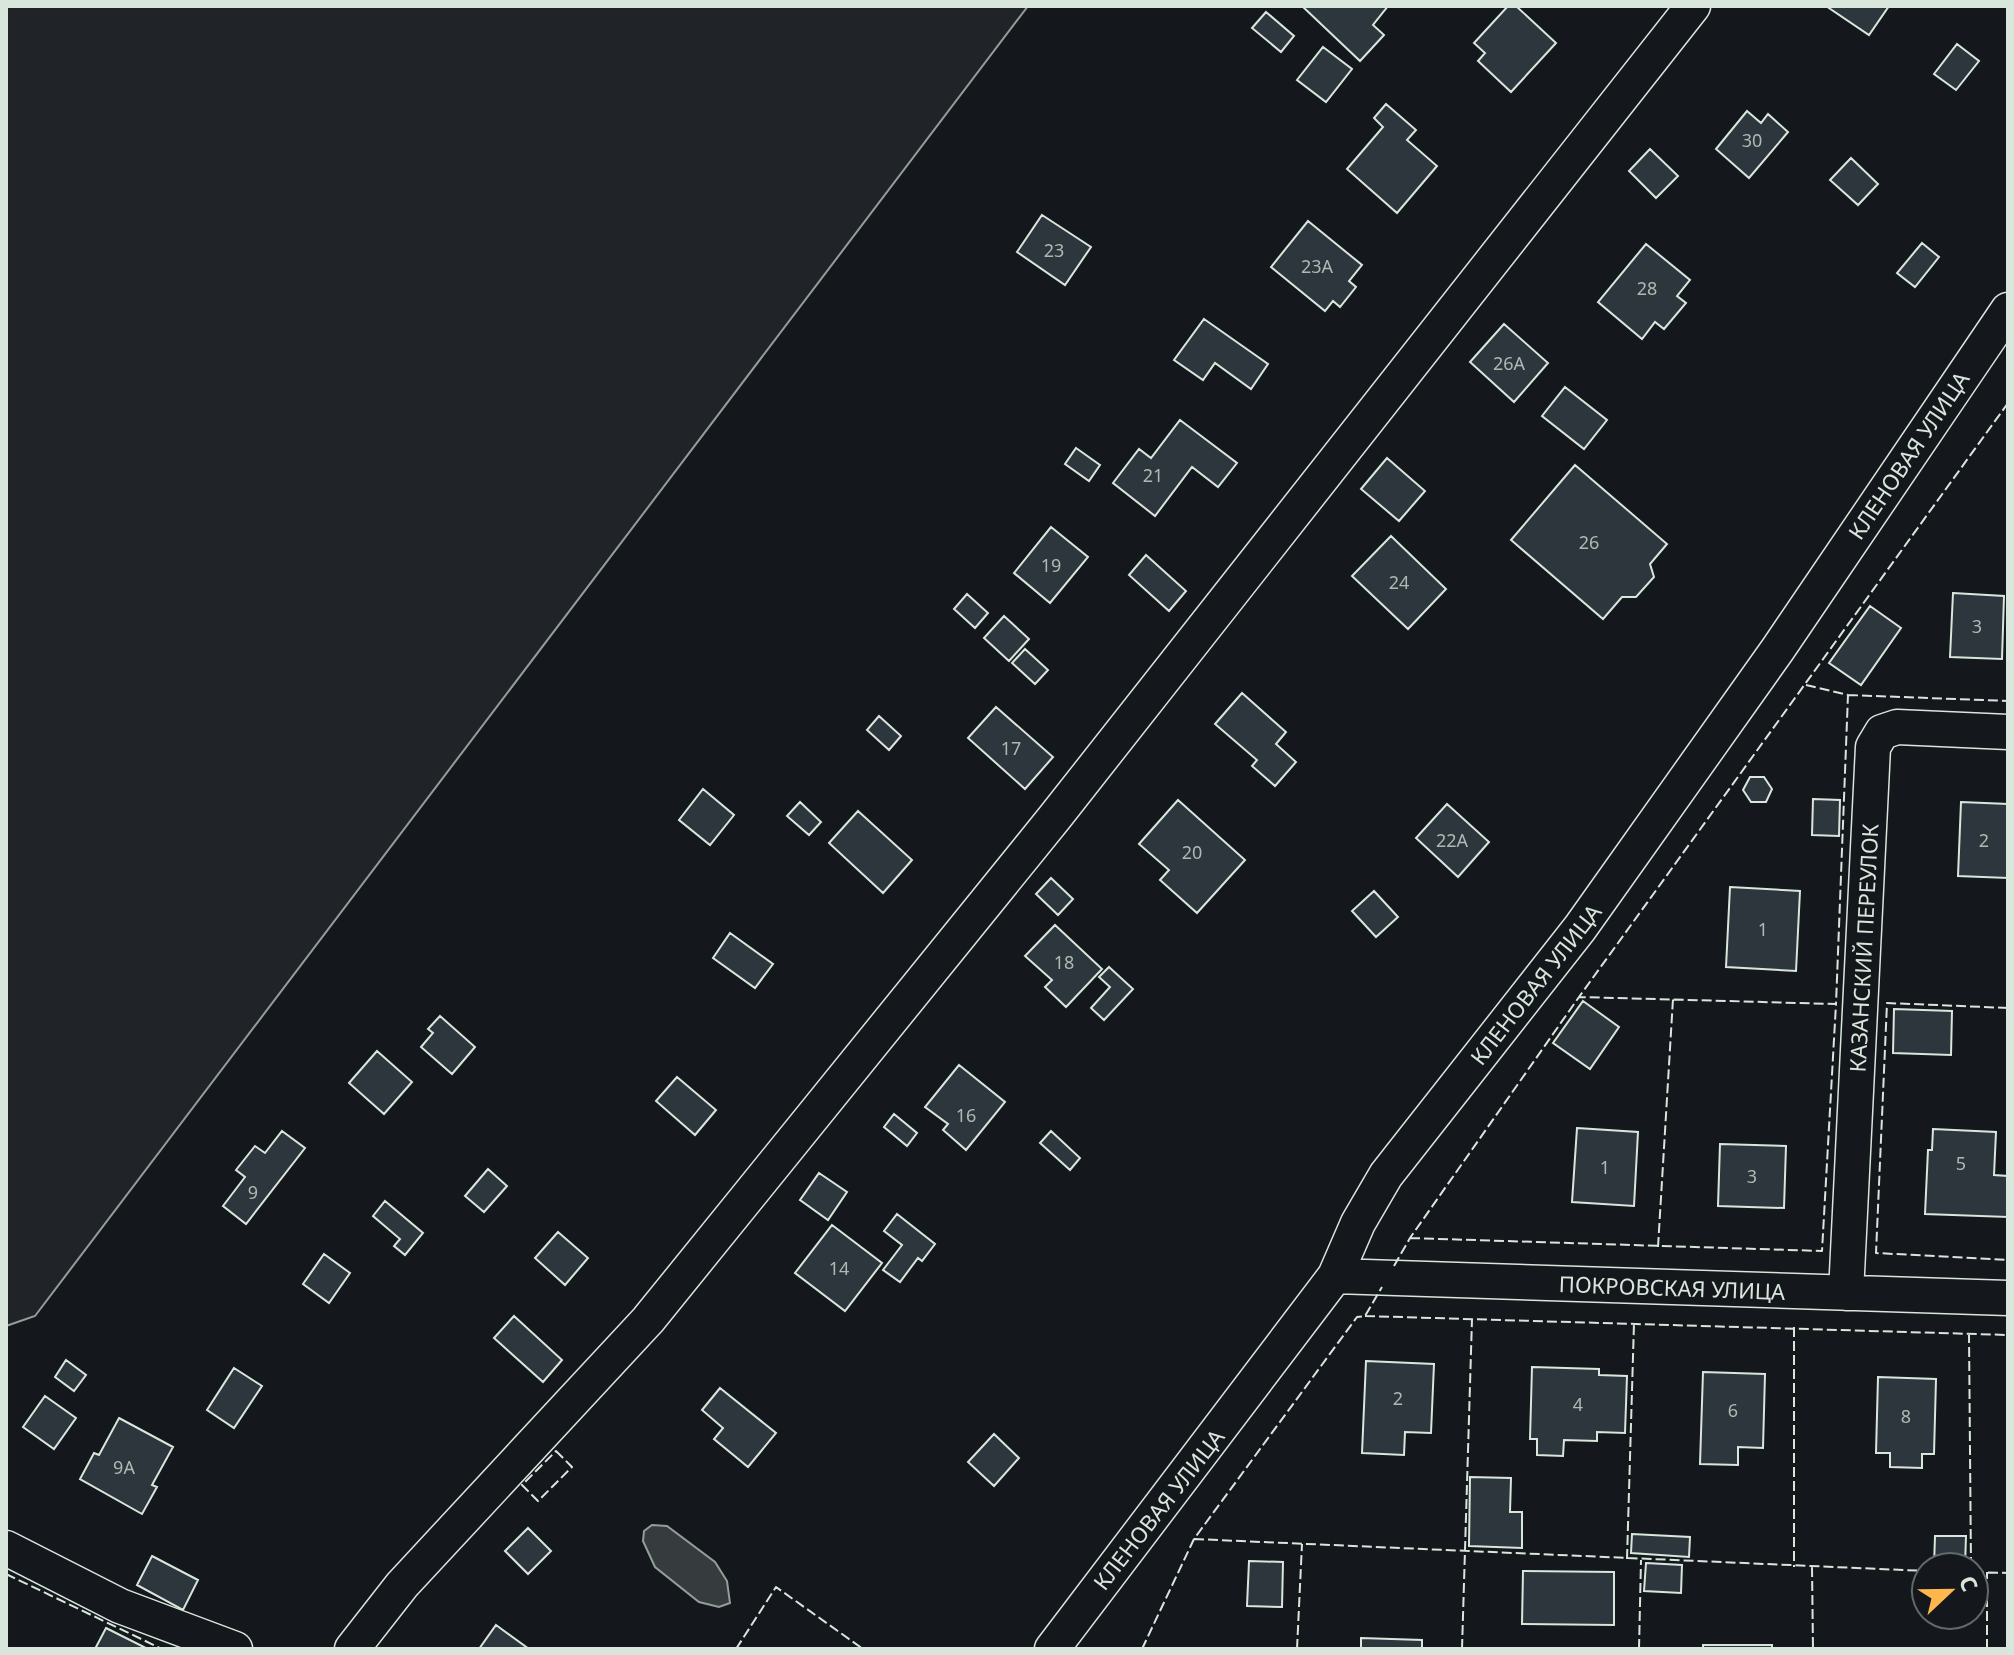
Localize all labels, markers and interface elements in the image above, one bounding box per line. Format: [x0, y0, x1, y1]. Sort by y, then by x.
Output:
house number: 30 [1742, 128, 1762, 152]
house number: 23 [1044, 238, 1064, 262]
house number: 23А [1301, 254, 1334, 278]
house number: 28 [1637, 276, 1657, 300]
house number: 26А [1493, 351, 1526, 375]
street label: КЛЕНОВАЯ УЛИЦА [1841, 364, 1976, 545]
house number: 21 [1143, 463, 1163, 487]
house number: 26 [1579, 530, 1599, 554]
house number: 19 [1041, 553, 1061, 577]
house number: 24 [1389, 570, 1409, 594]
house number: 3 [1972, 614, 1982, 638]
house number: 17 [1001, 736, 1021, 760]
street label: КАЗАНСКИЙ ПЕРЕУЛОК [1842, 823, 1885, 1073]
house number: 22А [1436, 828, 1469, 852]
house number: 2 [1979, 828, 1989, 852]
house number: 20 [1182, 840, 1202, 864]
street label: КЛЕНОВАЯ УЛИЦА [1463, 897, 1608, 1071]
house number: 1 [1758, 917, 1768, 941]
house number: 18 [1054, 950, 1074, 974]
house number: 16 [956, 1103, 976, 1127]
house number: 5 [1956, 1151, 1966, 1175]
house number: 1 [1600, 1155, 1610, 1179]
house number: 3 [1747, 1164, 1757, 1188]
house number: 9 [248, 1180, 258, 1204]
house number: 14 [829, 1256, 849, 1280]
street label: ПОКРОВСКАЯ УЛИЦА [1558, 1268, 1787, 1306]
house number: 2 [1393, 1386, 1403, 1410]
house number: 4 [1573, 1392, 1583, 1416]
house number: 6 [1728, 1398, 1738, 1422]
house number: 8 [1901, 1404, 1911, 1428]
street label: КЛЕНОВАЯ УЛИЦА [1086, 1422, 1231, 1596]
house number: 9А [113, 1455, 135, 1479]
north arrow [1910, 1551, 1990, 1631]
text: С [1953, 1571, 1986, 1595]

